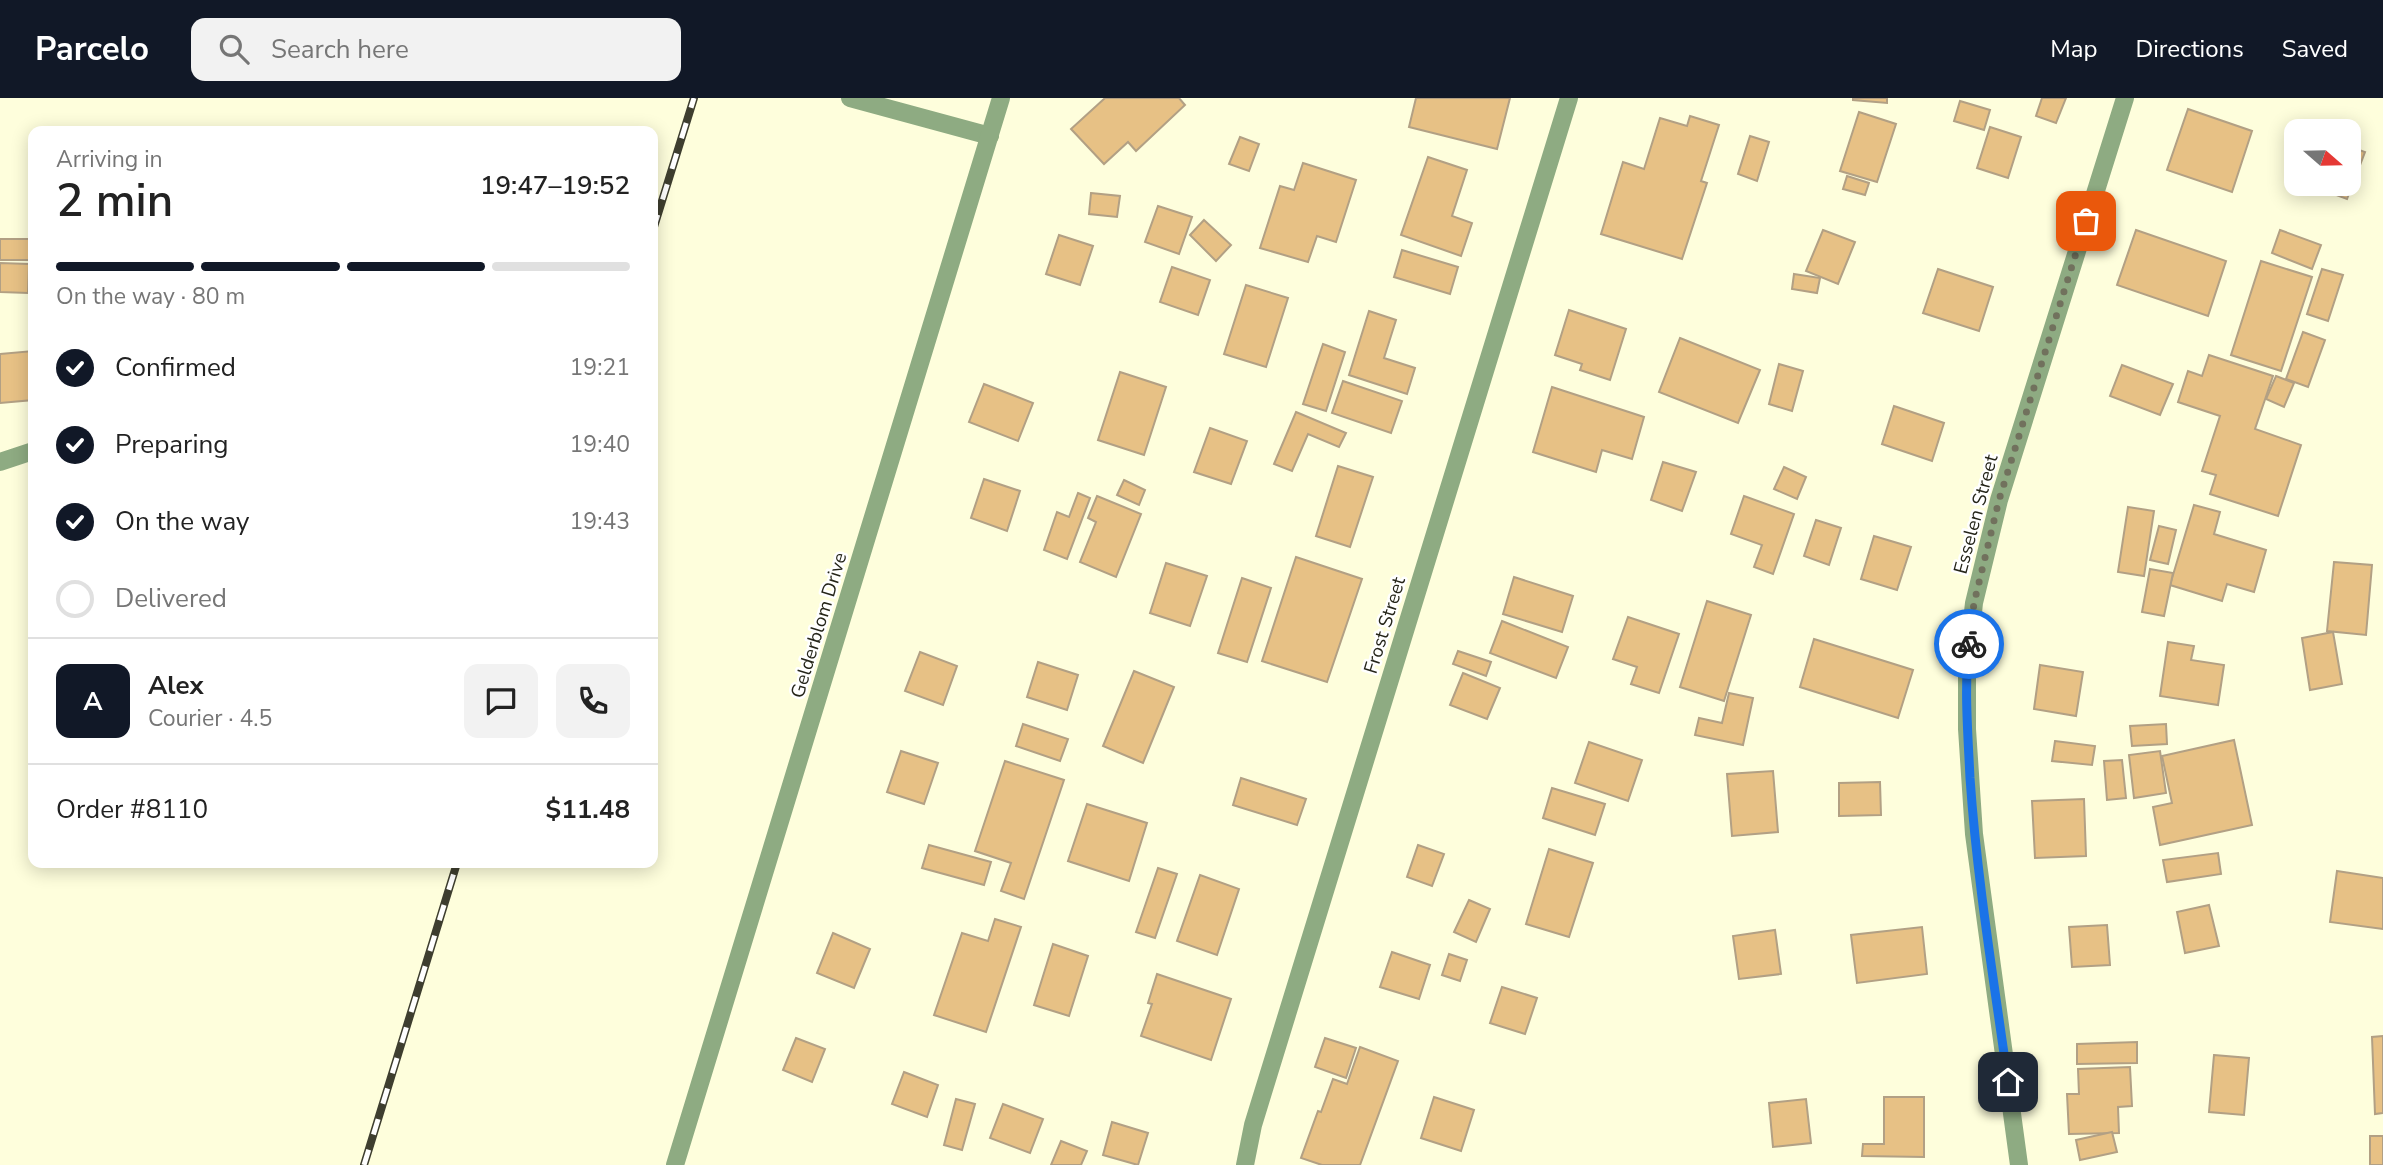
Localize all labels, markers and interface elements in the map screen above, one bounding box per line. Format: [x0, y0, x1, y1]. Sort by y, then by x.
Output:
search box [191, 18, 681, 81]
text: Parcelo [35, 27, 149, 72]
icon: search [215, 30, 253, 68]
text: Search here [271, 32, 409, 67]
text: Map [2050, 33, 2097, 65]
text: Directions [2135, 33, 2244, 65]
text: Saved [2282, 33, 2348, 65]
north arrow [2284, 119, 2361, 196]
map controls [2284, 119, 2361, 196]
text: Arriving in [56, 144, 163, 175]
text: 19:47–19:52 [480, 168, 630, 203]
text: 2 min [56, 169, 173, 232]
pin [2056, 191, 2116, 251]
icon: bag [2067, 202, 2105, 240]
text: On the way · 80 m [56, 281, 245, 312]
icon: check [56, 349, 94, 387]
text: Confirmed [115, 350, 236, 385]
text: 19:21 [570, 352, 630, 383]
icon: check [56, 426, 94, 464]
text: Preparing [115, 427, 228, 462]
text: 19:40 [570, 429, 630, 460]
street label: Esselen Street [1948, 451, 2004, 577]
icon: check [56, 503, 94, 541]
text: On the way [115, 504, 249, 539]
text: 19:43 [570, 506, 630, 537]
street label: Gelderblom Drive [784, 549, 853, 701]
street label: Frost Street [1358, 573, 1412, 677]
text: Delivered [115, 581, 227, 616]
courier [1934, 609, 2004, 679]
icon: bike [1950, 625, 1988, 663]
button: chat [464, 664, 538, 738]
button: phone [556, 664, 630, 738]
text: Alex [148, 668, 204, 703]
text: A [83, 684, 103, 719]
text: Courier · 4.5 [148, 703, 272, 734]
text: Order #8110 [56, 792, 208, 827]
text: $11.48 [546, 792, 630, 827]
pin [1978, 1052, 2038, 1112]
icon: home [1989, 1063, 2027, 1101]

